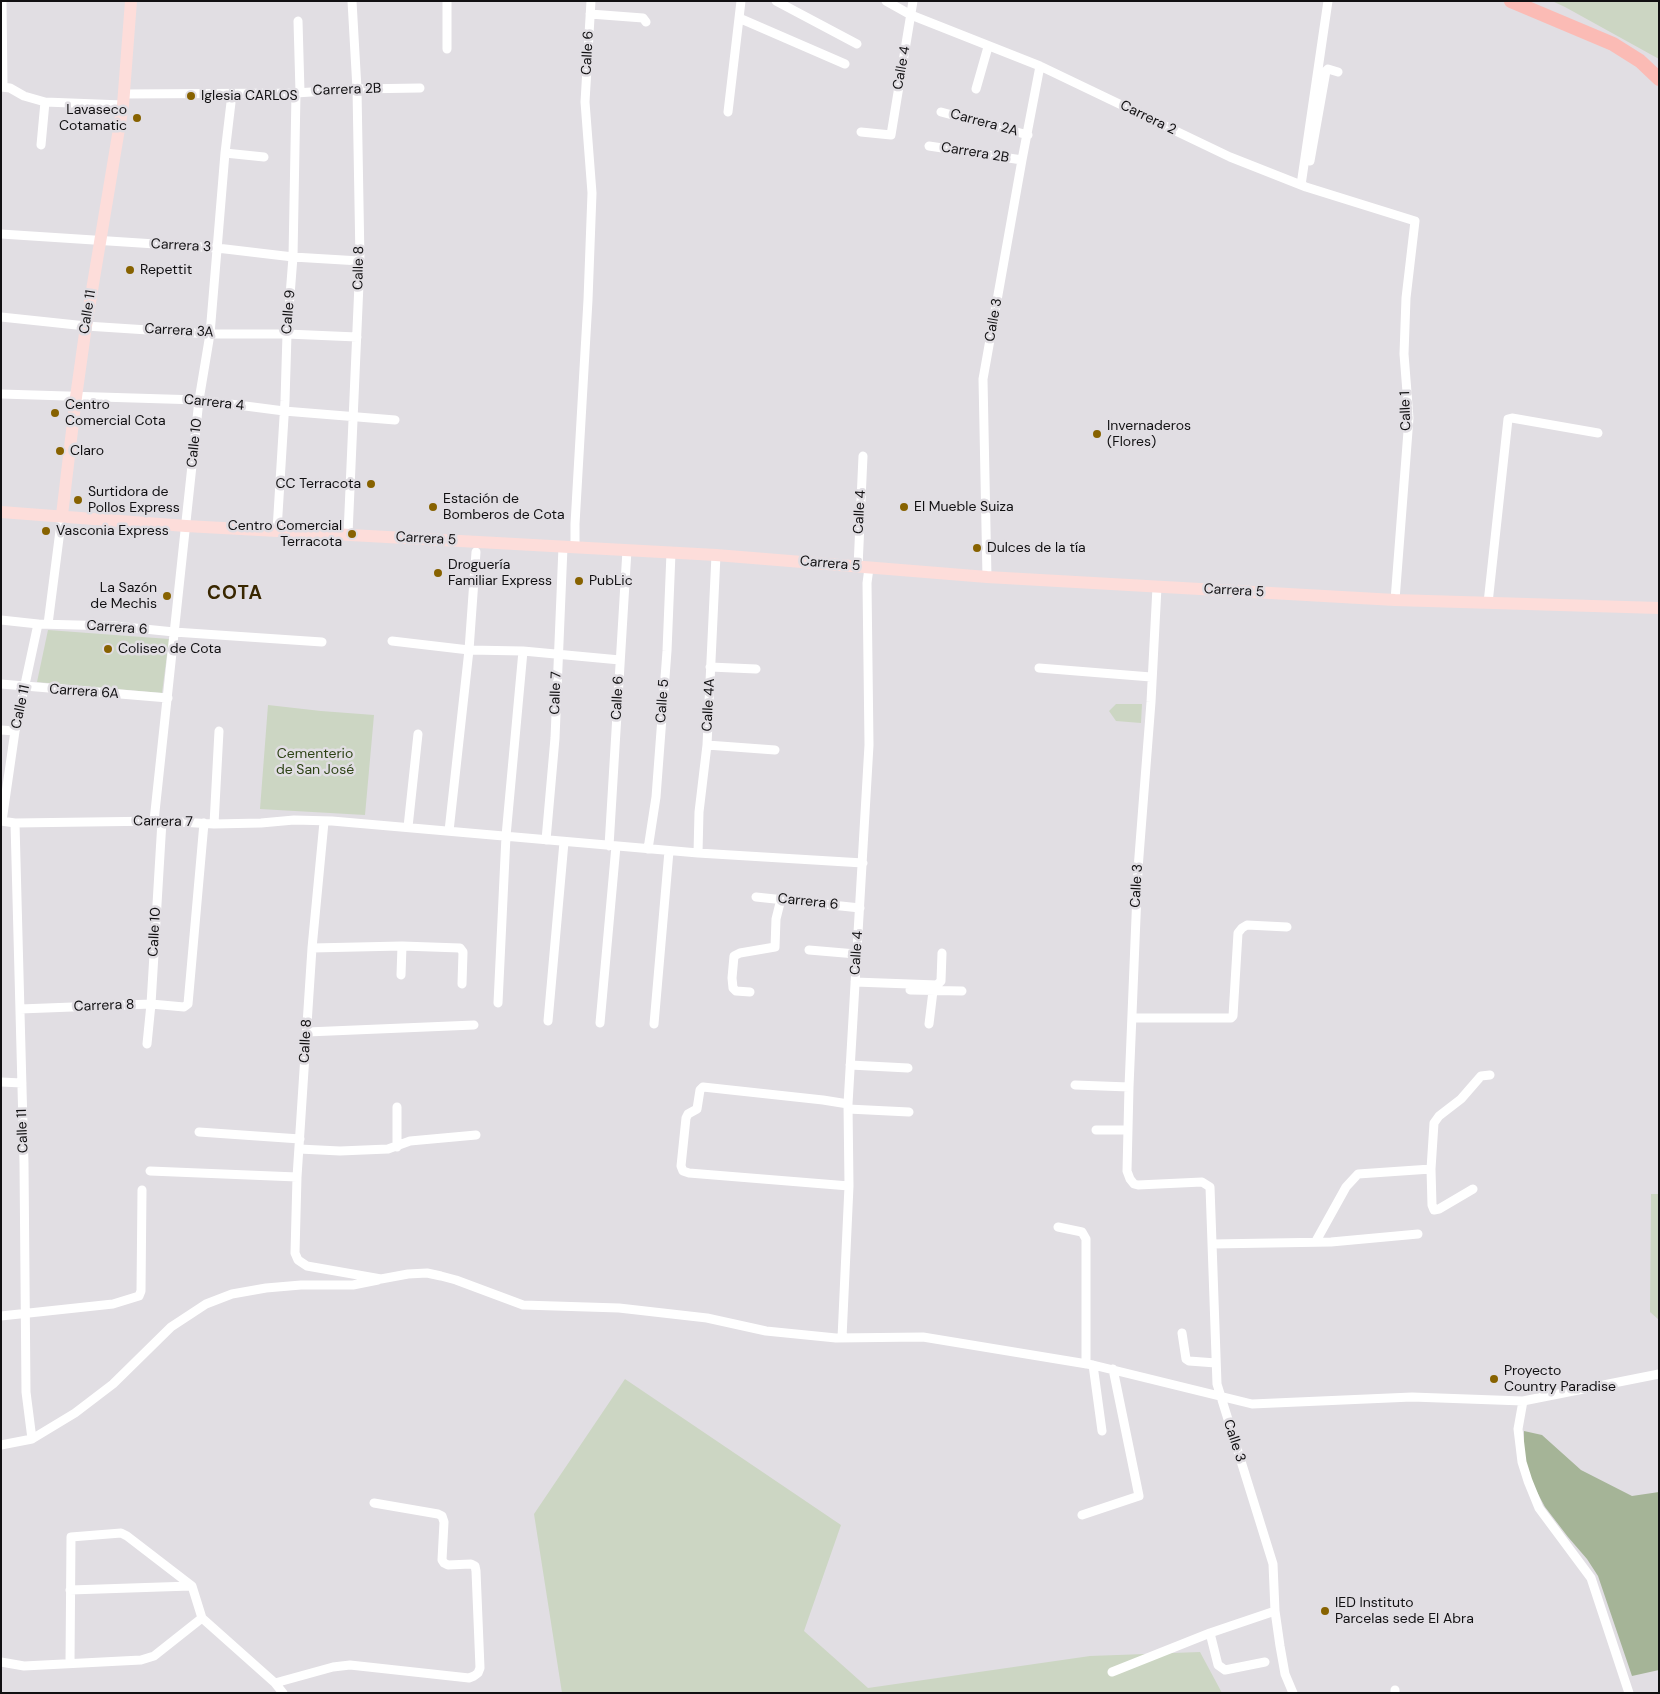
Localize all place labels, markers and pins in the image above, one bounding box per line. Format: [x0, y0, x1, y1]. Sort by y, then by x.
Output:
place label: Iglesia CARLOS [201, 88, 298, 104]
marker: Iglesia CARLOS [185, 90, 197, 102]
place label: Lavaseco Cotamatic [59, 102, 127, 134]
marker: Lavaseco Cotamatic [131, 112, 143, 124]
place label: Repettit [140, 262, 192, 278]
marker: Repettit [124, 264, 136, 276]
place label: Centro Comercial Cota [65, 397, 166, 430]
marker: Centro Comercial Cota [49, 407, 61, 419]
place label: Invernaderos (Flores) [1107, 418, 1191, 451]
marker: Invernaderos (Flores) [1091, 428, 1103, 440]
place label: Claro [70, 443, 104, 459]
marker: Claro [54, 445, 66, 457]
place label: CC Terracota [276, 476, 361, 492]
marker: CC Terracota [365, 478, 377, 490]
place label: Surtidora de Pollos Express [88, 484, 180, 516]
place label: Estación de Bomberos de Cota [443, 491, 565, 524]
marker: Surtidora de Pollos Express [72, 494, 84, 506]
place label: El Mueble Suiza [914, 499, 1014, 515]
marker: Estación de Bomberos de Cota [427, 501, 439, 513]
marker: El Mueble Suiza [898, 501, 910, 513]
place label: Centro Comercial Terracota [228, 518, 342, 550]
place label: Vasconia Express [56, 523, 169, 539]
marker: Vasconia Express [40, 525, 52, 537]
marker: Centro Comercial Terracota [346, 528, 358, 540]
place label: Dulces de la tía [987, 540, 1086, 556]
marker: Dulces de la tía [971, 542, 983, 554]
place label: Droguería Familiar Express [448, 557, 552, 590]
marker: Droguería Familiar Express [432, 567, 444, 579]
place label: PubLic [589, 573, 633, 589]
marker: PubLic [573, 575, 585, 587]
place label: La Sazón de Mechis [90, 580, 157, 612]
marker: La Sazón de Mechis [161, 590, 173, 602]
place label: Coliseo de Cota [118, 641, 221, 657]
marker: Coliseo de Cota [102, 643, 114, 655]
place label: Proyecto Country Paradise [1504, 1363, 1616, 1395]
marker: Proyecto Country Paradise [1488, 1373, 1500, 1385]
place label: IED Instituto Parcelas sede El Abra [1335, 1595, 1474, 1628]
marker: IED Instituto Parcelas sede El Abra [1319, 1605, 1331, 1617]

